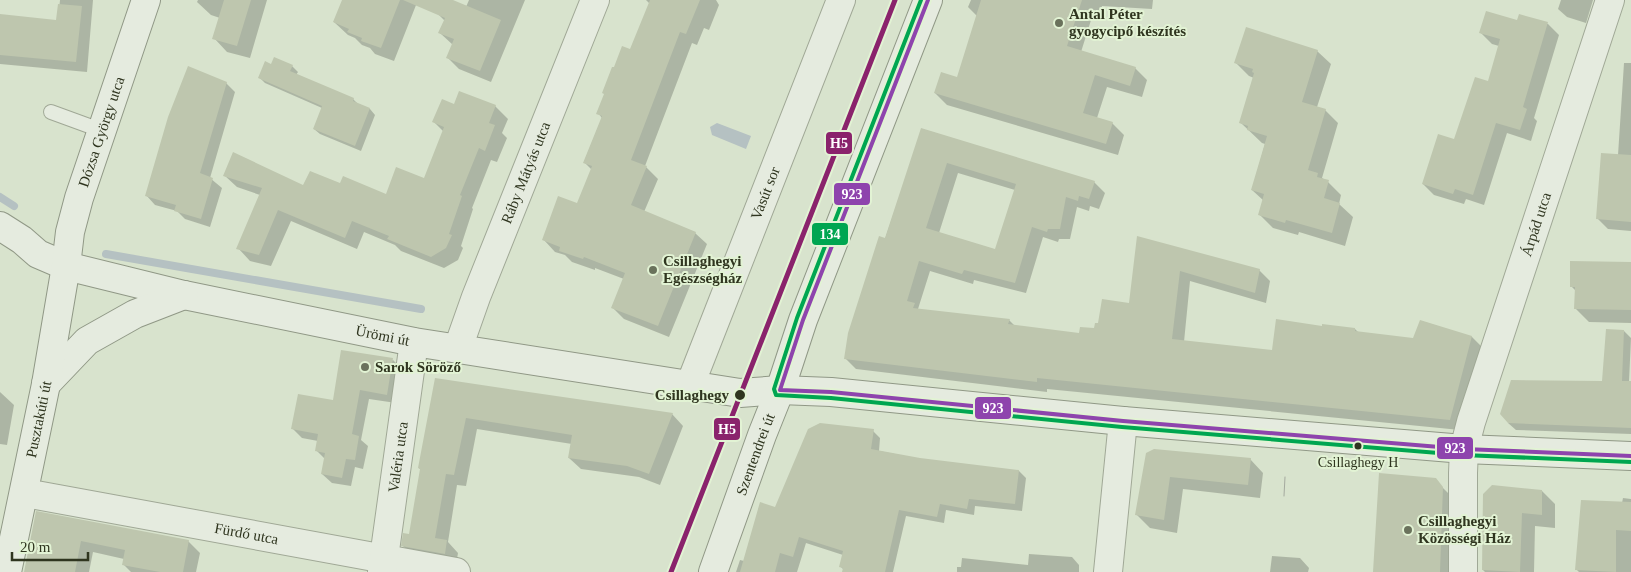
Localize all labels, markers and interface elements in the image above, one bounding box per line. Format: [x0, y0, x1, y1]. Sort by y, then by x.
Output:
place label: Antal Péter gyogycipő készítés [1069, 6, 1186, 39]
marker: Antal Péter gyogycipő készítés [1053, 17, 1065, 29]
street label: Dózsa György utca [75, 74, 128, 189]
street label: Ráby Mátyás utca [498, 119, 554, 226]
line badge: H5 [825, 131, 853, 155]
text: H5 [830, 136, 848, 151]
street label: Vasút sor [748, 164, 783, 222]
line badge: 923 [833, 182, 871, 206]
text: 923 [842, 187, 863, 202]
street label: Árpád utca [1518, 190, 1554, 258]
line badge: 134 [811, 222, 849, 246]
text: 134 [820, 227, 841, 242]
place label: Csillaghegyi Egészségház [663, 253, 742, 286]
marker: Csillaghegyi Egészségház [647, 264, 659, 276]
street label: Ürömi út [354, 322, 412, 349]
place label: Sarok Söröző [375, 359, 461, 375]
marker: Sarok Söröző [359, 361, 371, 373]
street label: Pusztakúti út [23, 379, 55, 459]
place label: Csillaghegy [655, 387, 729, 403]
marker: Csillaghegy [733, 388, 747, 402]
line badge: 923 [974, 396, 1012, 420]
text: 923 [983, 401, 1004, 416]
street label: Szentendrei út [733, 410, 778, 498]
line badge: H5 [713, 417, 741, 441]
street label: Valéria utca [385, 420, 411, 494]
text: H5 [718, 422, 736, 437]
line badge: 923 [1436, 436, 1474, 460]
marker: Csillaghegy H [1353, 441, 1363, 451]
text: 923 [1445, 441, 1466, 456]
place label: Csillaghegy H [1318, 455, 1398, 470]
place label: Csillaghegyi Közösségi Ház [1418, 513, 1511, 546]
street label: Fürdő utca [213, 520, 280, 547]
marker: Csillaghegyi Közösségi Ház [1402, 524, 1414, 536]
scale bar [12, 530, 89, 562]
text: 20 m [20, 539, 51, 555]

